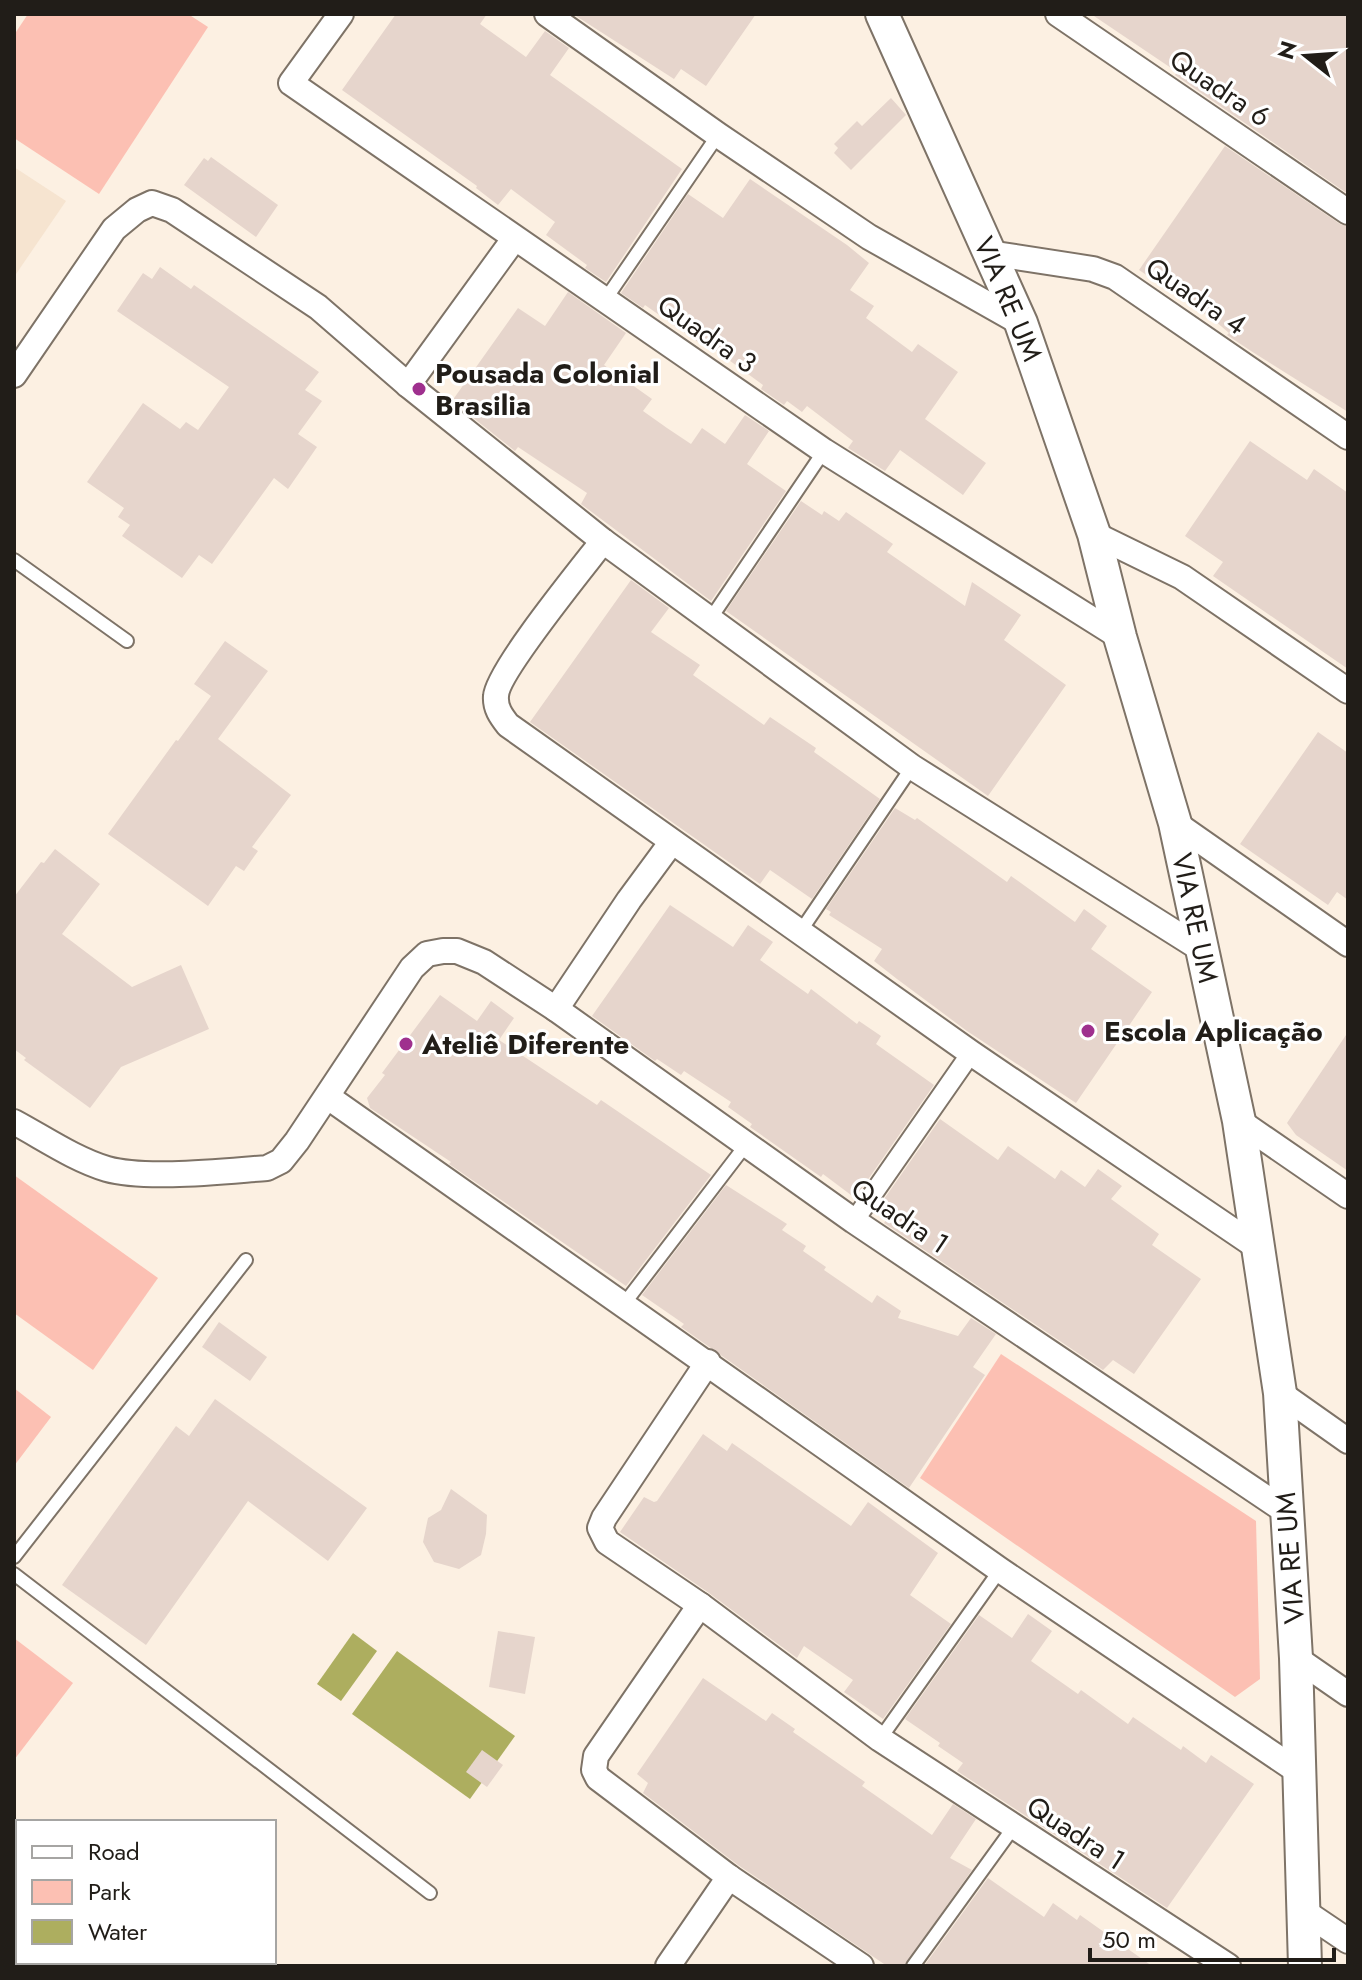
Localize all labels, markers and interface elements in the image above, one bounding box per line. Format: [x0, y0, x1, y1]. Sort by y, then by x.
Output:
north arrow [1266, 16, 1346, 96]
text: N [1269, 37, 1305, 63]
street label: Quadra 6 [1161, 39, 1279, 137]
street label: VIA RE UM [963, 230, 1053, 368]
street label: Quadra 4 [1137, 247, 1255, 345]
street label: Quadra 3 [649, 285, 765, 383]
place label: Pousada Colonial Brasilia [435, 353, 660, 426]
marker: Pousada Colonial Brasilia [410, 380, 428, 398]
street label: VIA RE UM [1161, 849, 1229, 987]
place label: Escola Aplicação [1104, 1011, 1323, 1052]
marker: Escola Aplicação [1079, 1022, 1097, 1040]
place label: Ateliê Diferente [421, 1024, 629, 1065]
marker: Ateliê Diferente [397, 1035, 415, 1053]
street label: Quadra 1 [843, 1168, 957, 1264]
street label: VIA RE UM [1265, 1491, 1315, 1625]
street label: Quadra 1 [1019, 1786, 1133, 1880]
legend [16, 1820, 276, 1964]
text: Road [88, 1834, 140, 1869]
text: Park [88, 1874, 131, 1909]
scale bar [1090, 1912, 1334, 1962]
text: Water [88, 1914, 148, 1949]
text: 50 m [1102, 1922, 1156, 1957]

